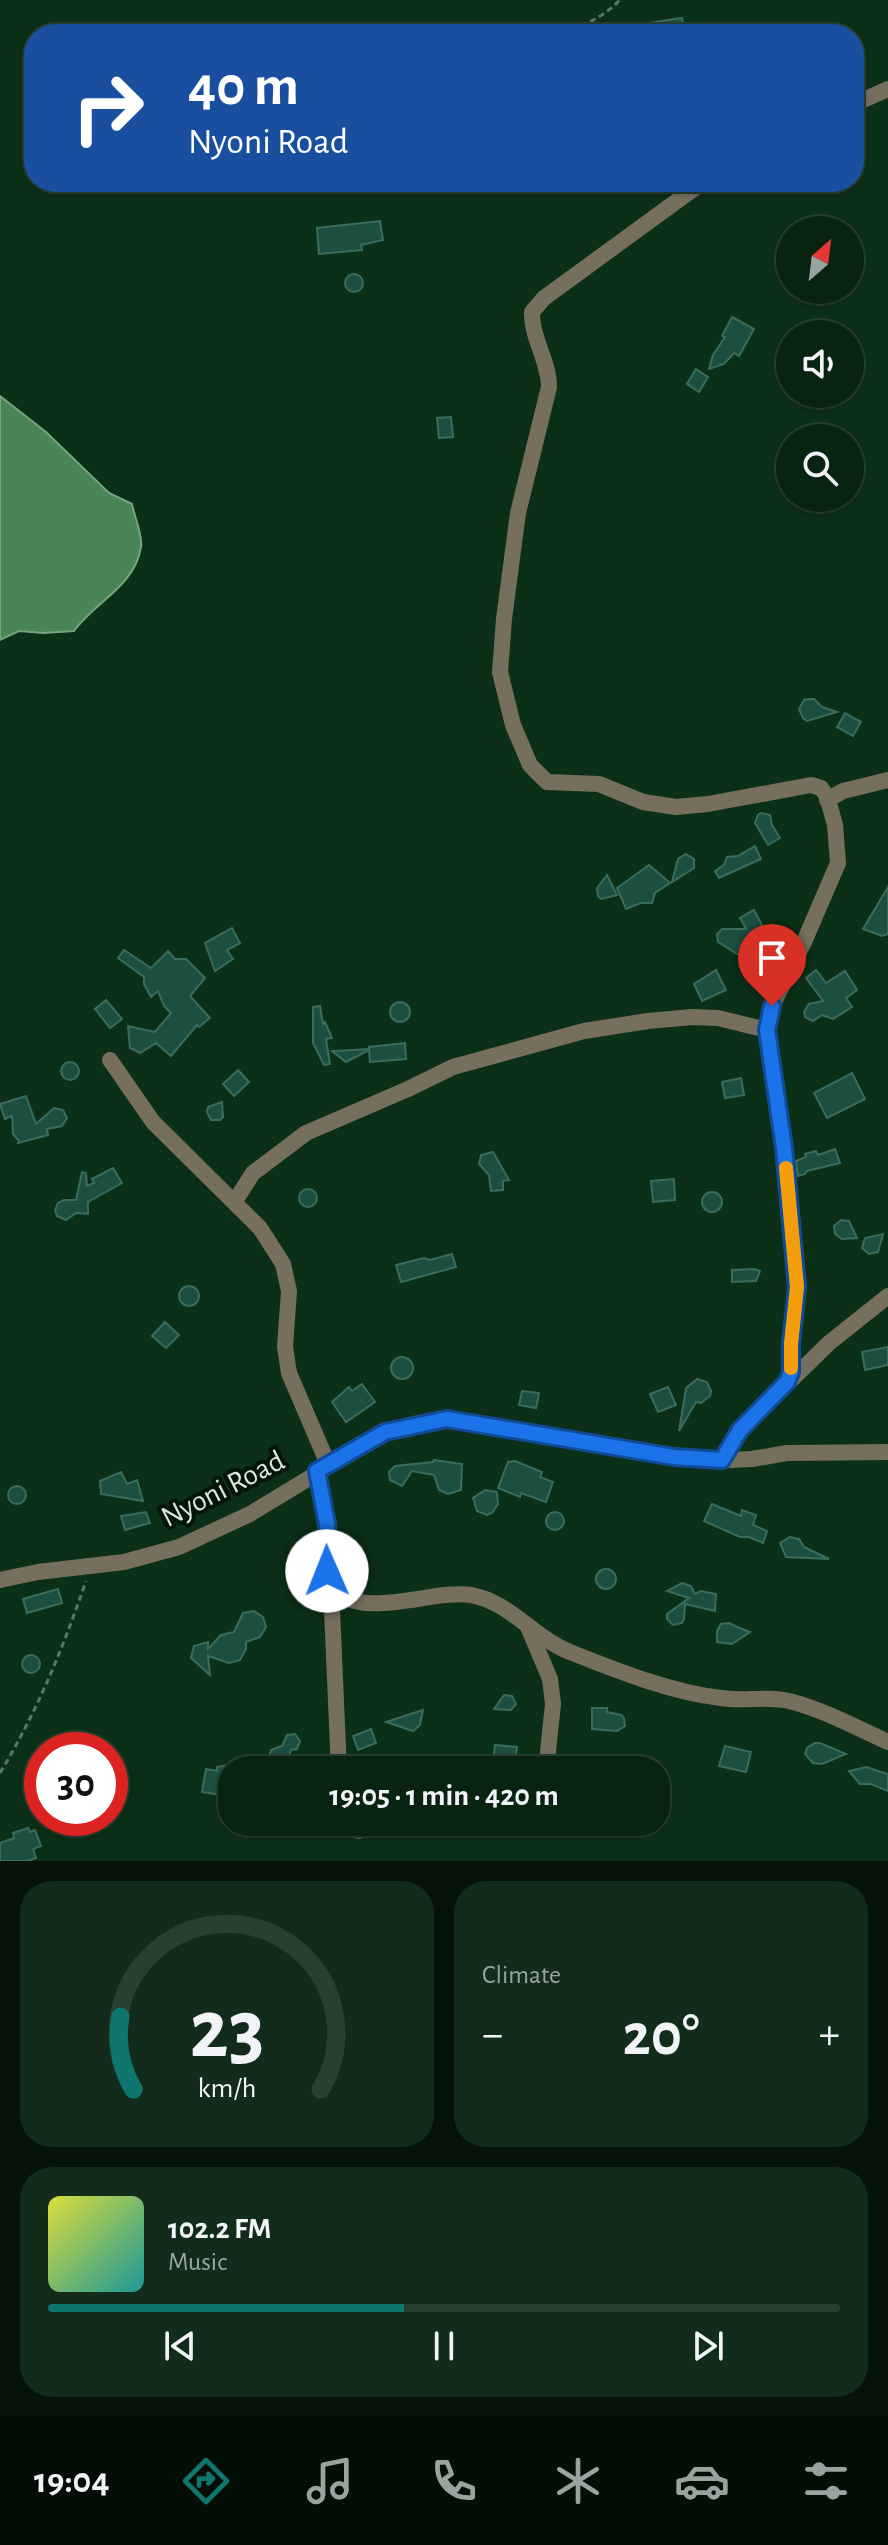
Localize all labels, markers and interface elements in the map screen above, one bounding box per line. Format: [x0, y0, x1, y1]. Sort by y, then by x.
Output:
icon: right [56, 56, 160, 160]
text: 40 m [188, 59, 299, 115]
text: Nyoni Road [188, 124, 349, 160]
north arrow [776, 216, 864, 304]
map controls [776, 216, 864, 512]
button: sound [776, 320, 864, 408]
button: search [776, 424, 864, 512]
pin [738, 924, 806, 1006]
icon: arrive [750, 936, 794, 980]
street label: Nyoni Road [157, 1445, 289, 1533]
position arrow [285, 1529, 369, 1613]
speed limit sign: 30 [24, 1732, 128, 1836]
text: 19:05 · 1 min · 420 m [329, 1781, 559, 1811]
text: Climate [482, 1962, 561, 1988]
text: 23 [189, 1989, 265, 2073]
text: 20° [622, 2006, 700, 2066]
text: − [482, 2013, 503, 2057]
text: + [819, 2013, 840, 2057]
text: km/h [198, 2074, 256, 2103]
text: 102.2 FM [168, 2214, 271, 2244]
text: Music [168, 2249, 227, 2275]
icon: previous [158, 2324, 202, 2368]
icon: pause [422, 2324, 466, 2368]
icon: next [686, 2324, 730, 2368]
icon: directions [178, 2453, 234, 2509]
icon: music [302, 2453, 358, 2509]
icon: phone [426, 2453, 482, 2509]
icon: climate [550, 2453, 606, 2509]
icon: car [674, 2453, 730, 2509]
icon: filters [798, 2453, 854, 2509]
text: 19:04 [34, 2463, 110, 2499]

